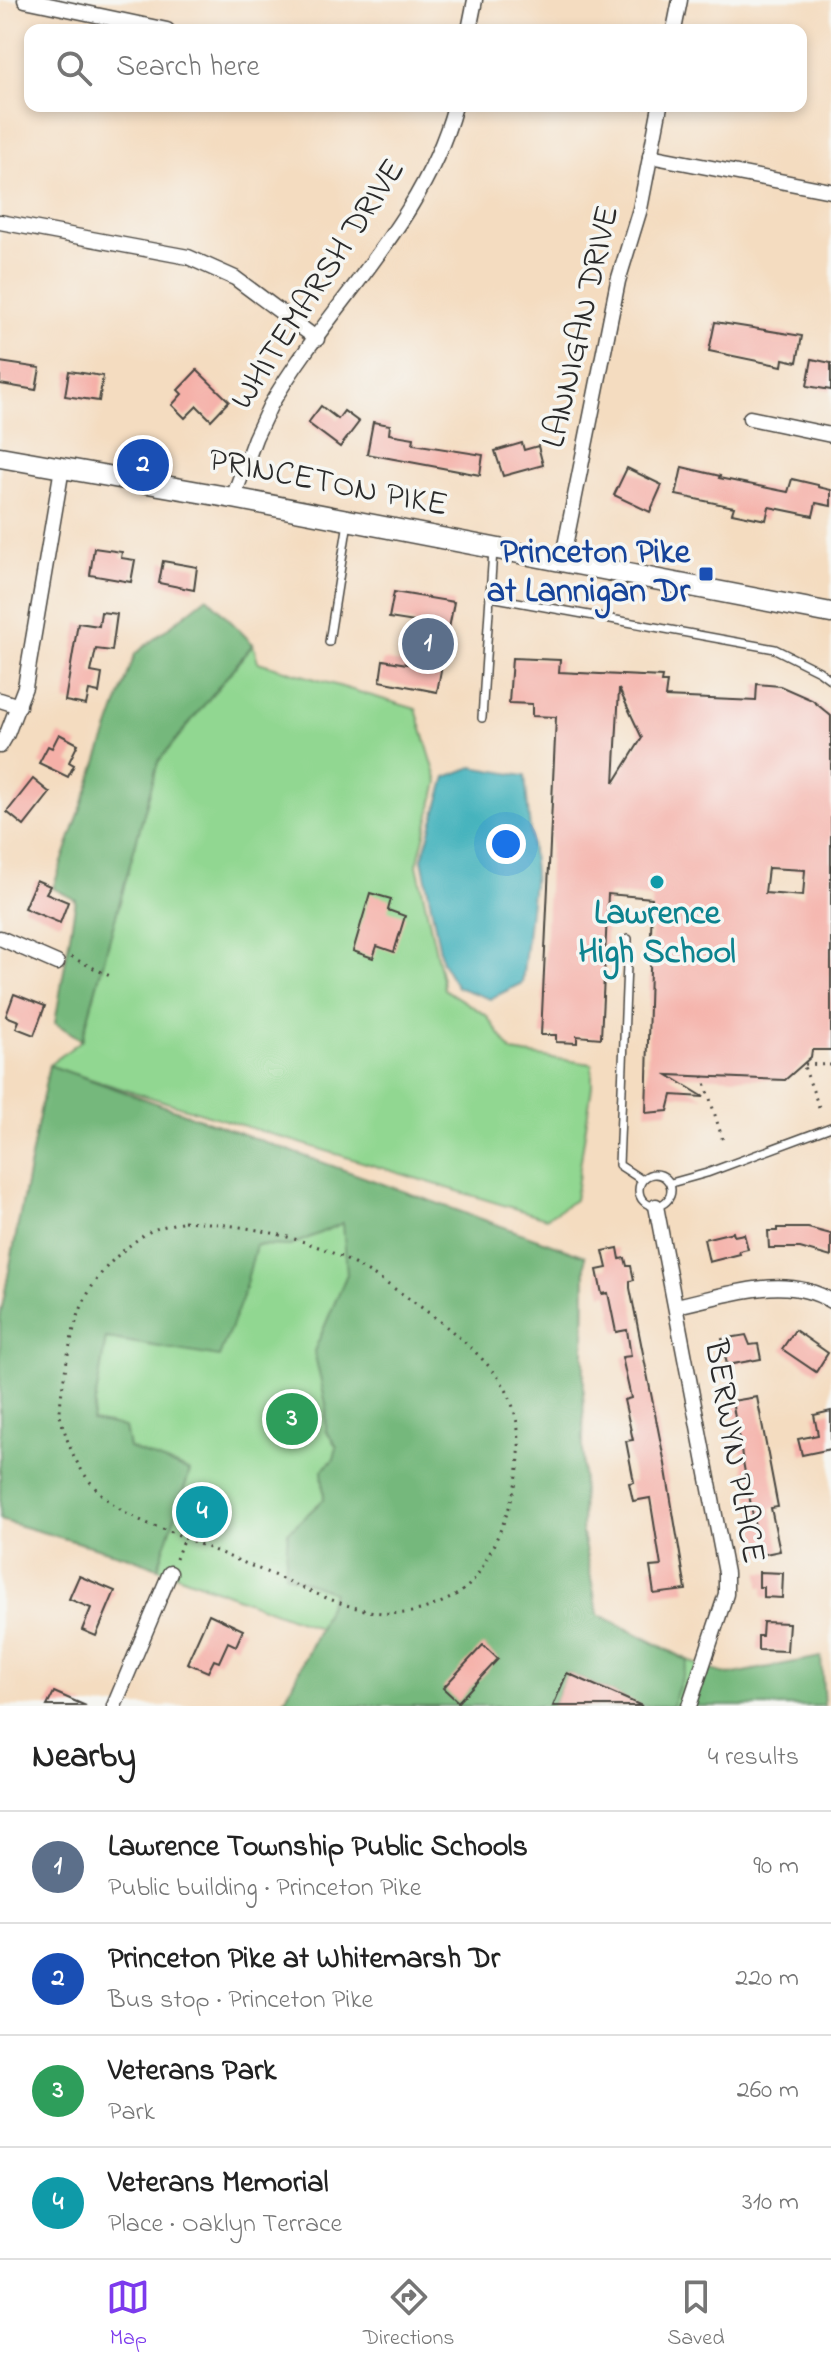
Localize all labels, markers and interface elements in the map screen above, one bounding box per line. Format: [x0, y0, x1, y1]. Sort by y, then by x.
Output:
search box [24, 24, 807, 112]
icon: search [52, 46, 96, 90]
text: Search here [116, 46, 260, 90]
street label: WHITEMARSH DRIVE [219, 149, 419, 421]
street label: LANNIGAN DRIVE [530, 201, 634, 453]
pin: 2 [117, 435, 169, 495]
street label: PRINCETON PIKE [204, 436, 452, 532]
place label: Princeton Pike at Lannigan Dr [487, 529, 691, 619]
marker: Princeton Pike at Lannigan Dr [697, 565, 715, 583]
pin: 1 [402, 614, 454, 674]
your location [486, 824, 526, 864]
marker: Lawrence High School [648, 873, 666, 891]
place label: Lawrence High School [578, 890, 736, 980]
street label: BERWYN PLACE [689, 1335, 777, 1568]
pin: 3 [266, 1389, 318, 1449]
pin: 4 [176, 1482, 228, 1542]
text: Nearby [32, 1733, 136, 1783]
text: 4 results [708, 1739, 799, 1777]
text: Lawrence Township Public Schools [108, 1826, 528, 1870]
text: 1 [54, 1848, 62, 1886]
text: 90 m [753, 1848, 799, 1886]
text: Public building · Princeton Pike [108, 1870, 421, 1908]
text: Princeton Pike at Whitemarsh Dr [108, 1938, 500, 1982]
text: 2 [52, 1960, 64, 1998]
text: 220 m [735, 1960, 799, 1998]
text: Bus stop · Princeton Pike [108, 1982, 373, 2020]
text: Veterans Park [108, 2050, 276, 2094]
text: 3 [53, 2072, 63, 2110]
text: 260 m [737, 2072, 799, 2110]
text: Park [108, 2094, 155, 2132]
text: Veterans Memorial [108, 2162, 329, 2206]
text: 4 [53, 2184, 63, 2222]
text: 310 m [742, 2184, 799, 2222]
text: Place · Oaklyn Terrace [108, 2206, 342, 2244]
tab: Map [106, 2275, 150, 2355]
tab: Directions [363, 2275, 454, 2355]
tab: Saved [667, 2275, 725, 2355]

